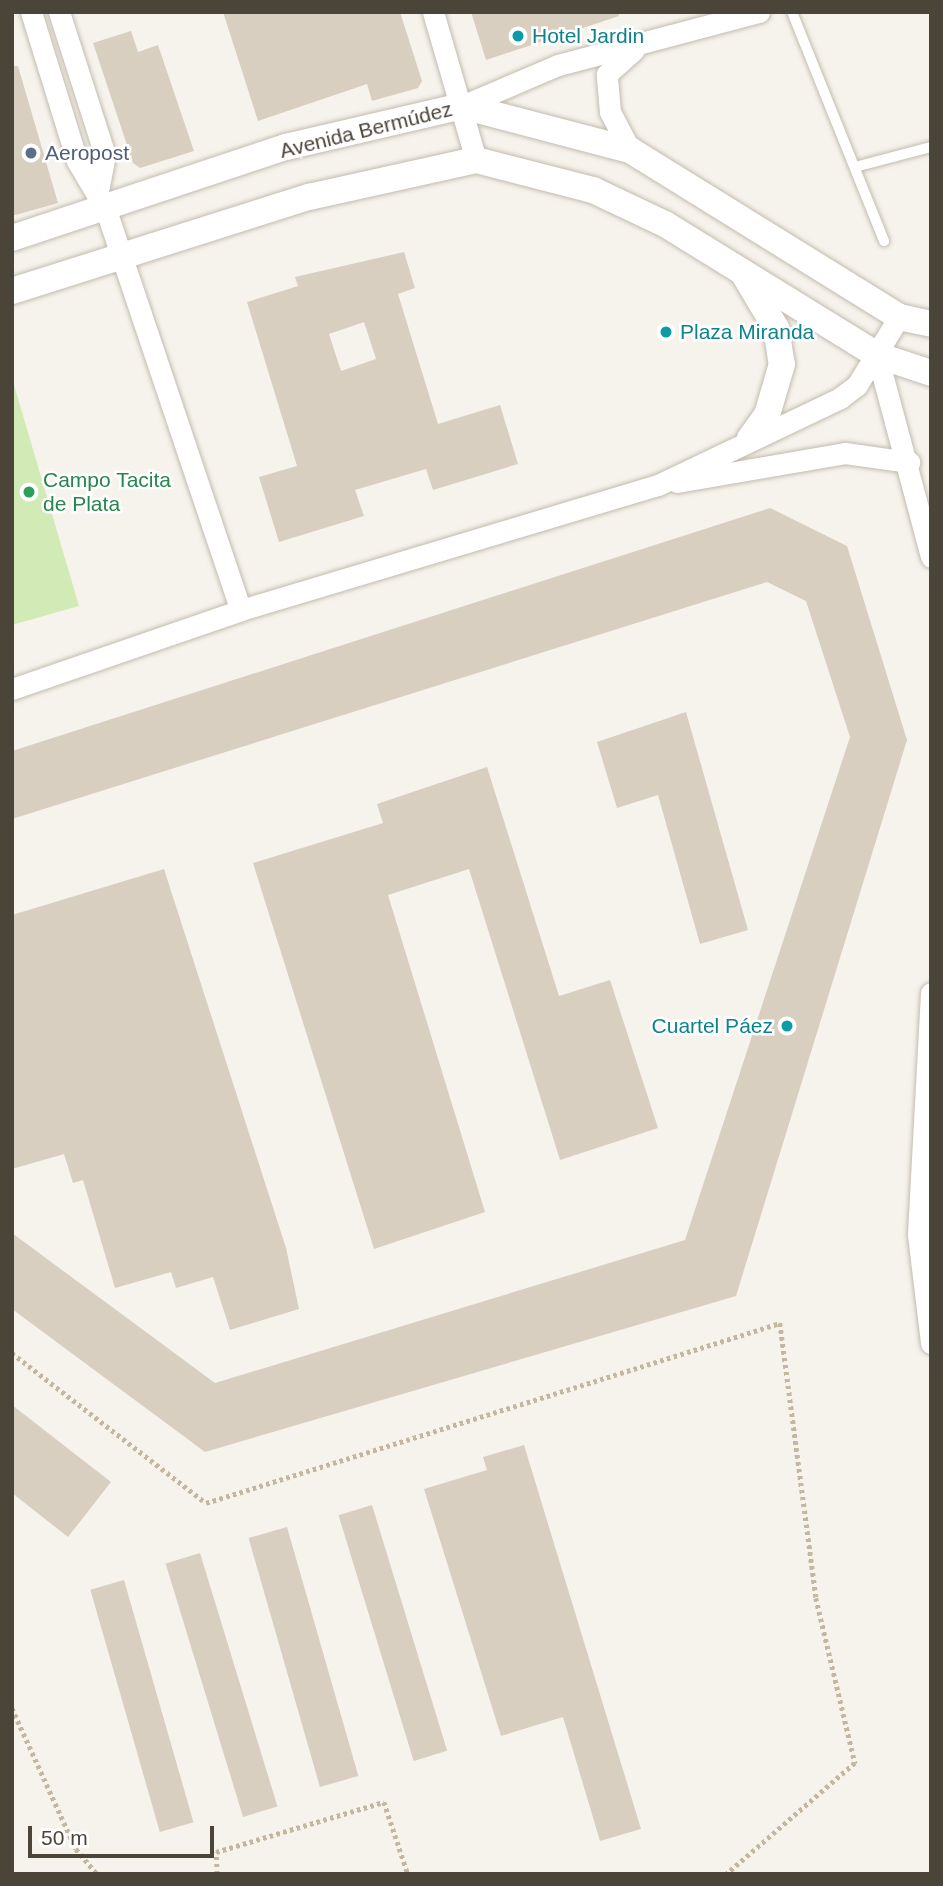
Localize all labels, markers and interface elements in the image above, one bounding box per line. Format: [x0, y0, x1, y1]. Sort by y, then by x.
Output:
place label: Hotel Jardin [532, 23, 644, 49]
marker: Hotel Jardin [510, 28, 526, 44]
street label: Avenida Bermúdez [277, 96, 455, 164]
place label: Aeropost [45, 140, 129, 166]
marker: Aeropost [23, 145, 39, 161]
place label: Plaza Miranda [680, 319, 814, 345]
marker: Plaza Miranda [658, 324, 674, 340]
place label: Campo Tacita de Plata [43, 467, 171, 517]
marker: Campo Tacita de Plata [21, 484, 37, 500]
place label: Cuartel Páez [652, 1013, 773, 1039]
marker: Cuartel Páez [779, 1018, 795, 1034]
scale bar [32, 1812, 217, 1856]
text: 50 m [41, 1826, 88, 1849]

